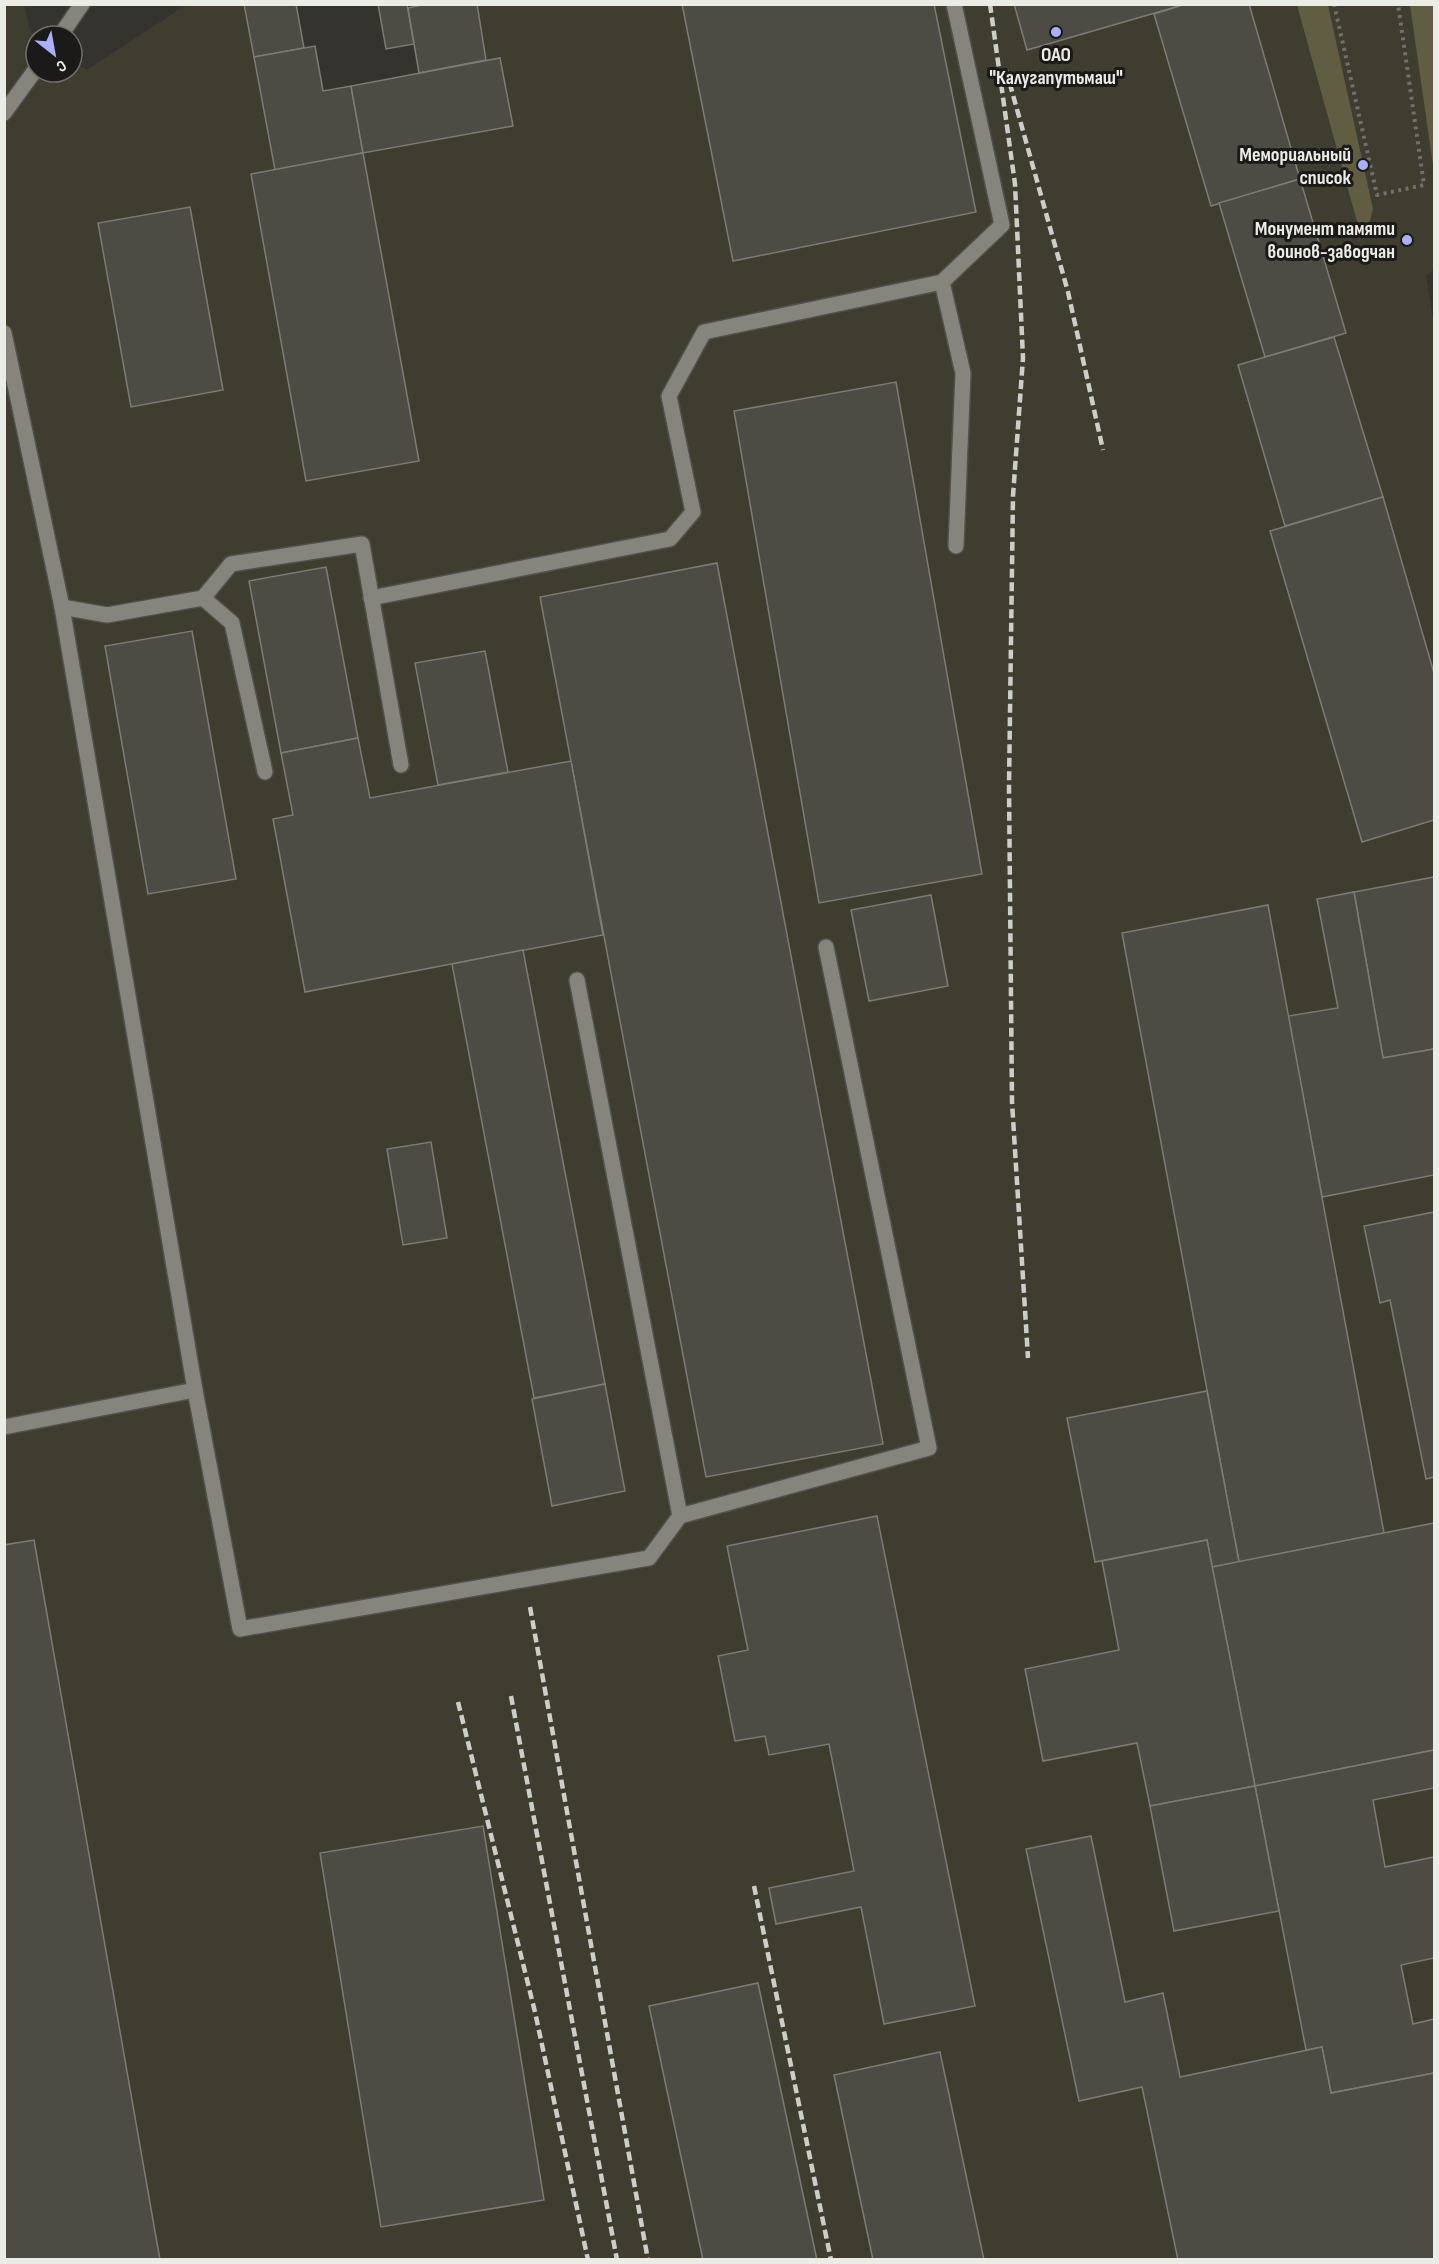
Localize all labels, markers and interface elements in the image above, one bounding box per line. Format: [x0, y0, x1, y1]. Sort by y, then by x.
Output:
north arrow [24, 24, 84, 84]
marker: ОАО "Калугапутьмаш" [1049, 25, 1063, 39]
place label: ОАО "Калугапутьмаш" [989, 43, 1123, 90]
text: С [53, 55, 69, 76]
place label: Мемориальный список [1239, 143, 1352, 190]
marker: Мемориальный список [1356, 158, 1370, 172]
place label: Монумент памяти воинов-заводчан [1255, 217, 1395, 264]
marker: Монумент памяти воинов-заводчан [1400, 233, 1414, 247]

